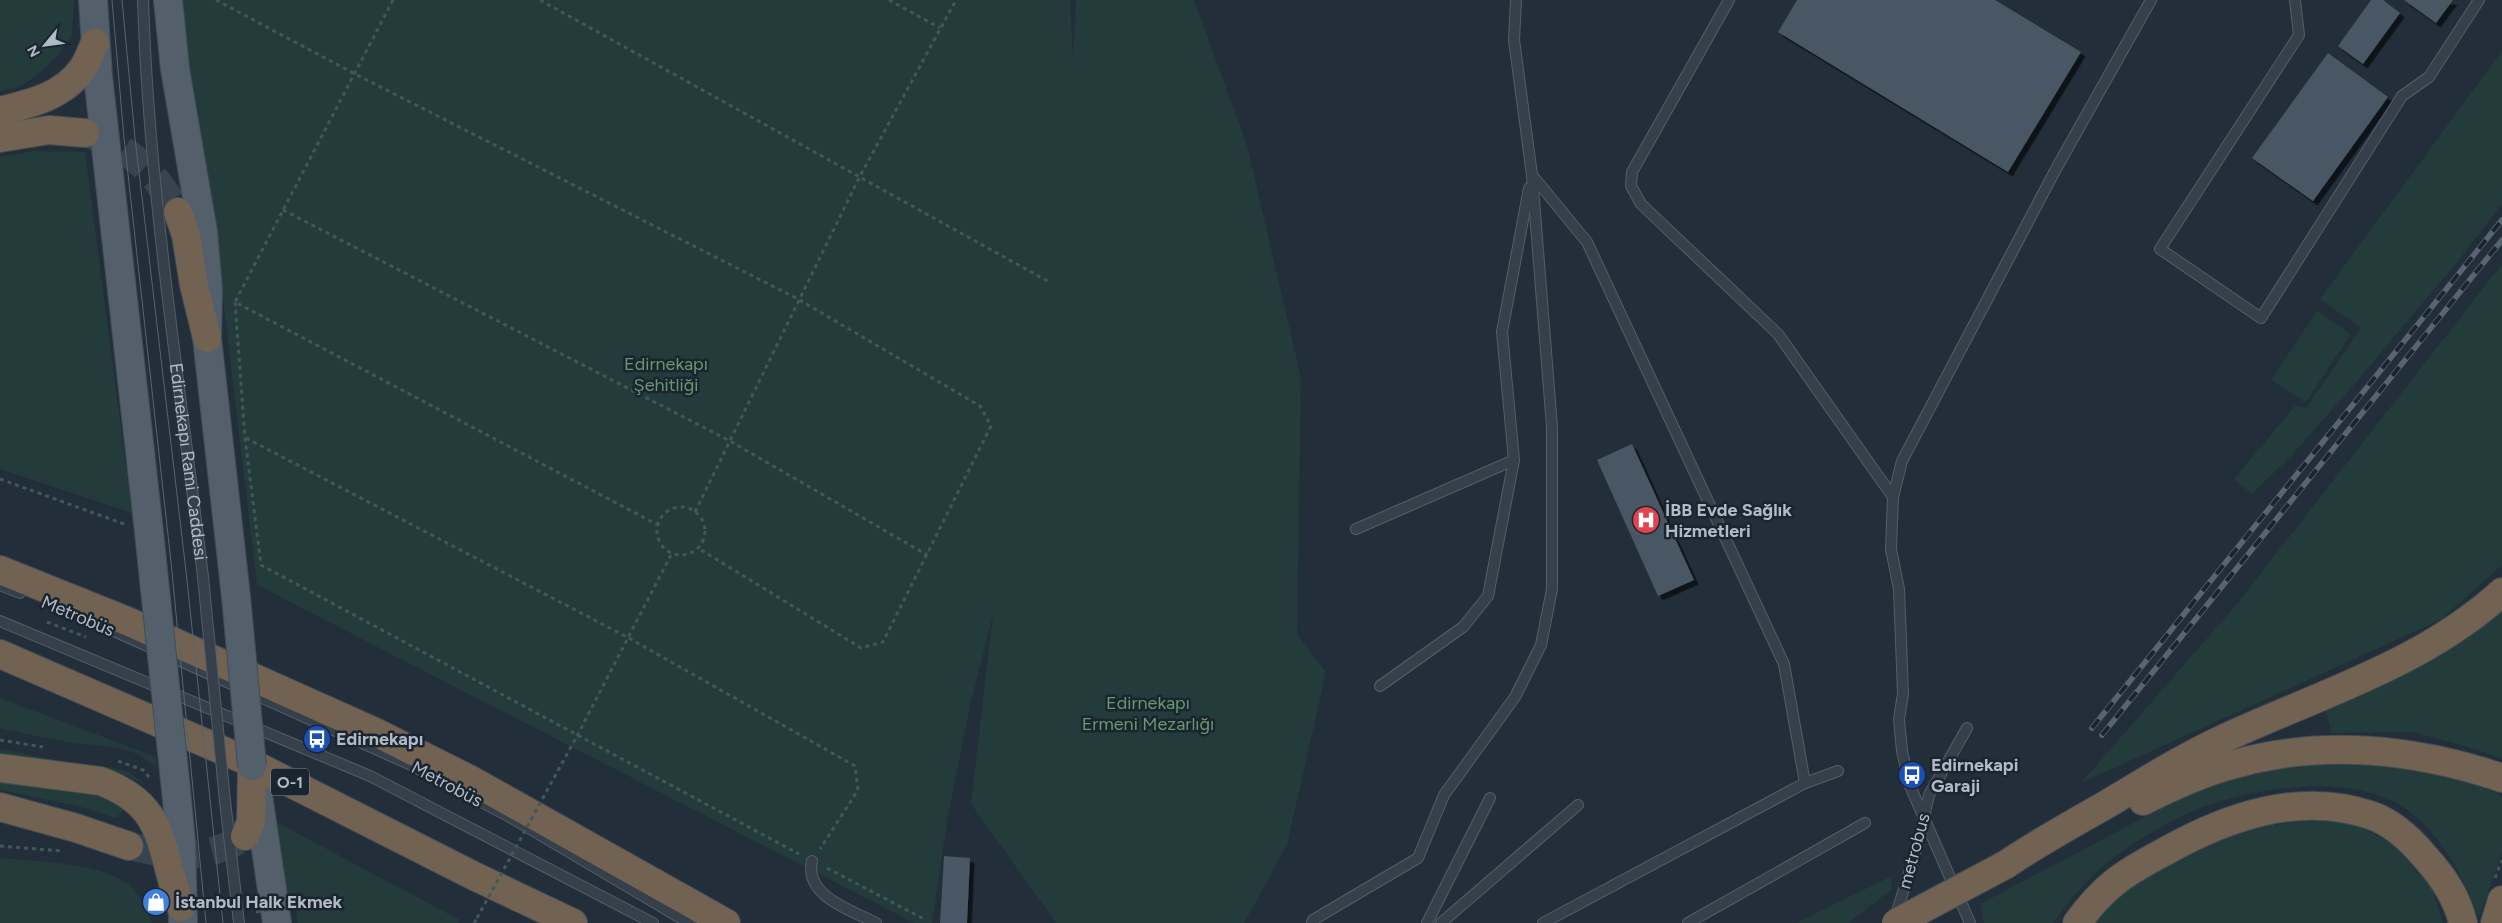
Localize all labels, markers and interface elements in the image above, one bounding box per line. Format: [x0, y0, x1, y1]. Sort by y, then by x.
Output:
north arrow [20, 20, 70, 70]
text: N [24, 42, 44, 60]
park label: Edirnekapı Şehitliği [624, 353, 708, 396]
street label: Edirnekapı Rami Caddesi [165, 362, 212, 561]
place label: İBB Evde Sağlık Hizmetleri [1665, 499, 1792, 542]
hospital icon: İBB Evde Sağlık Hizmetleri [1631, 505, 1661, 535]
street label: Metrobüs [38, 591, 118, 641]
park label: Edirnekapı Ermeni Mezarlığı [1082, 692, 1214, 735]
bus stop icon: Edirnekapı [302, 724, 332, 754]
place label: Edirnekapı [336, 728, 423, 750]
place label: Edirnekapi Garaji [1931, 754, 2018, 797]
street label: Metrobüs [408, 756, 486, 812]
bus stop icon: Edirnekapi Garaji [1897, 760, 1927, 790]
road number: O-1 [271, 769, 309, 796]
street label: metrobus [1893, 811, 1935, 891]
shop icon: İstanbul Halk Ekmek [141, 887, 171, 917]
place label: İstanbul Halk Ekmek [175, 891, 343, 913]

